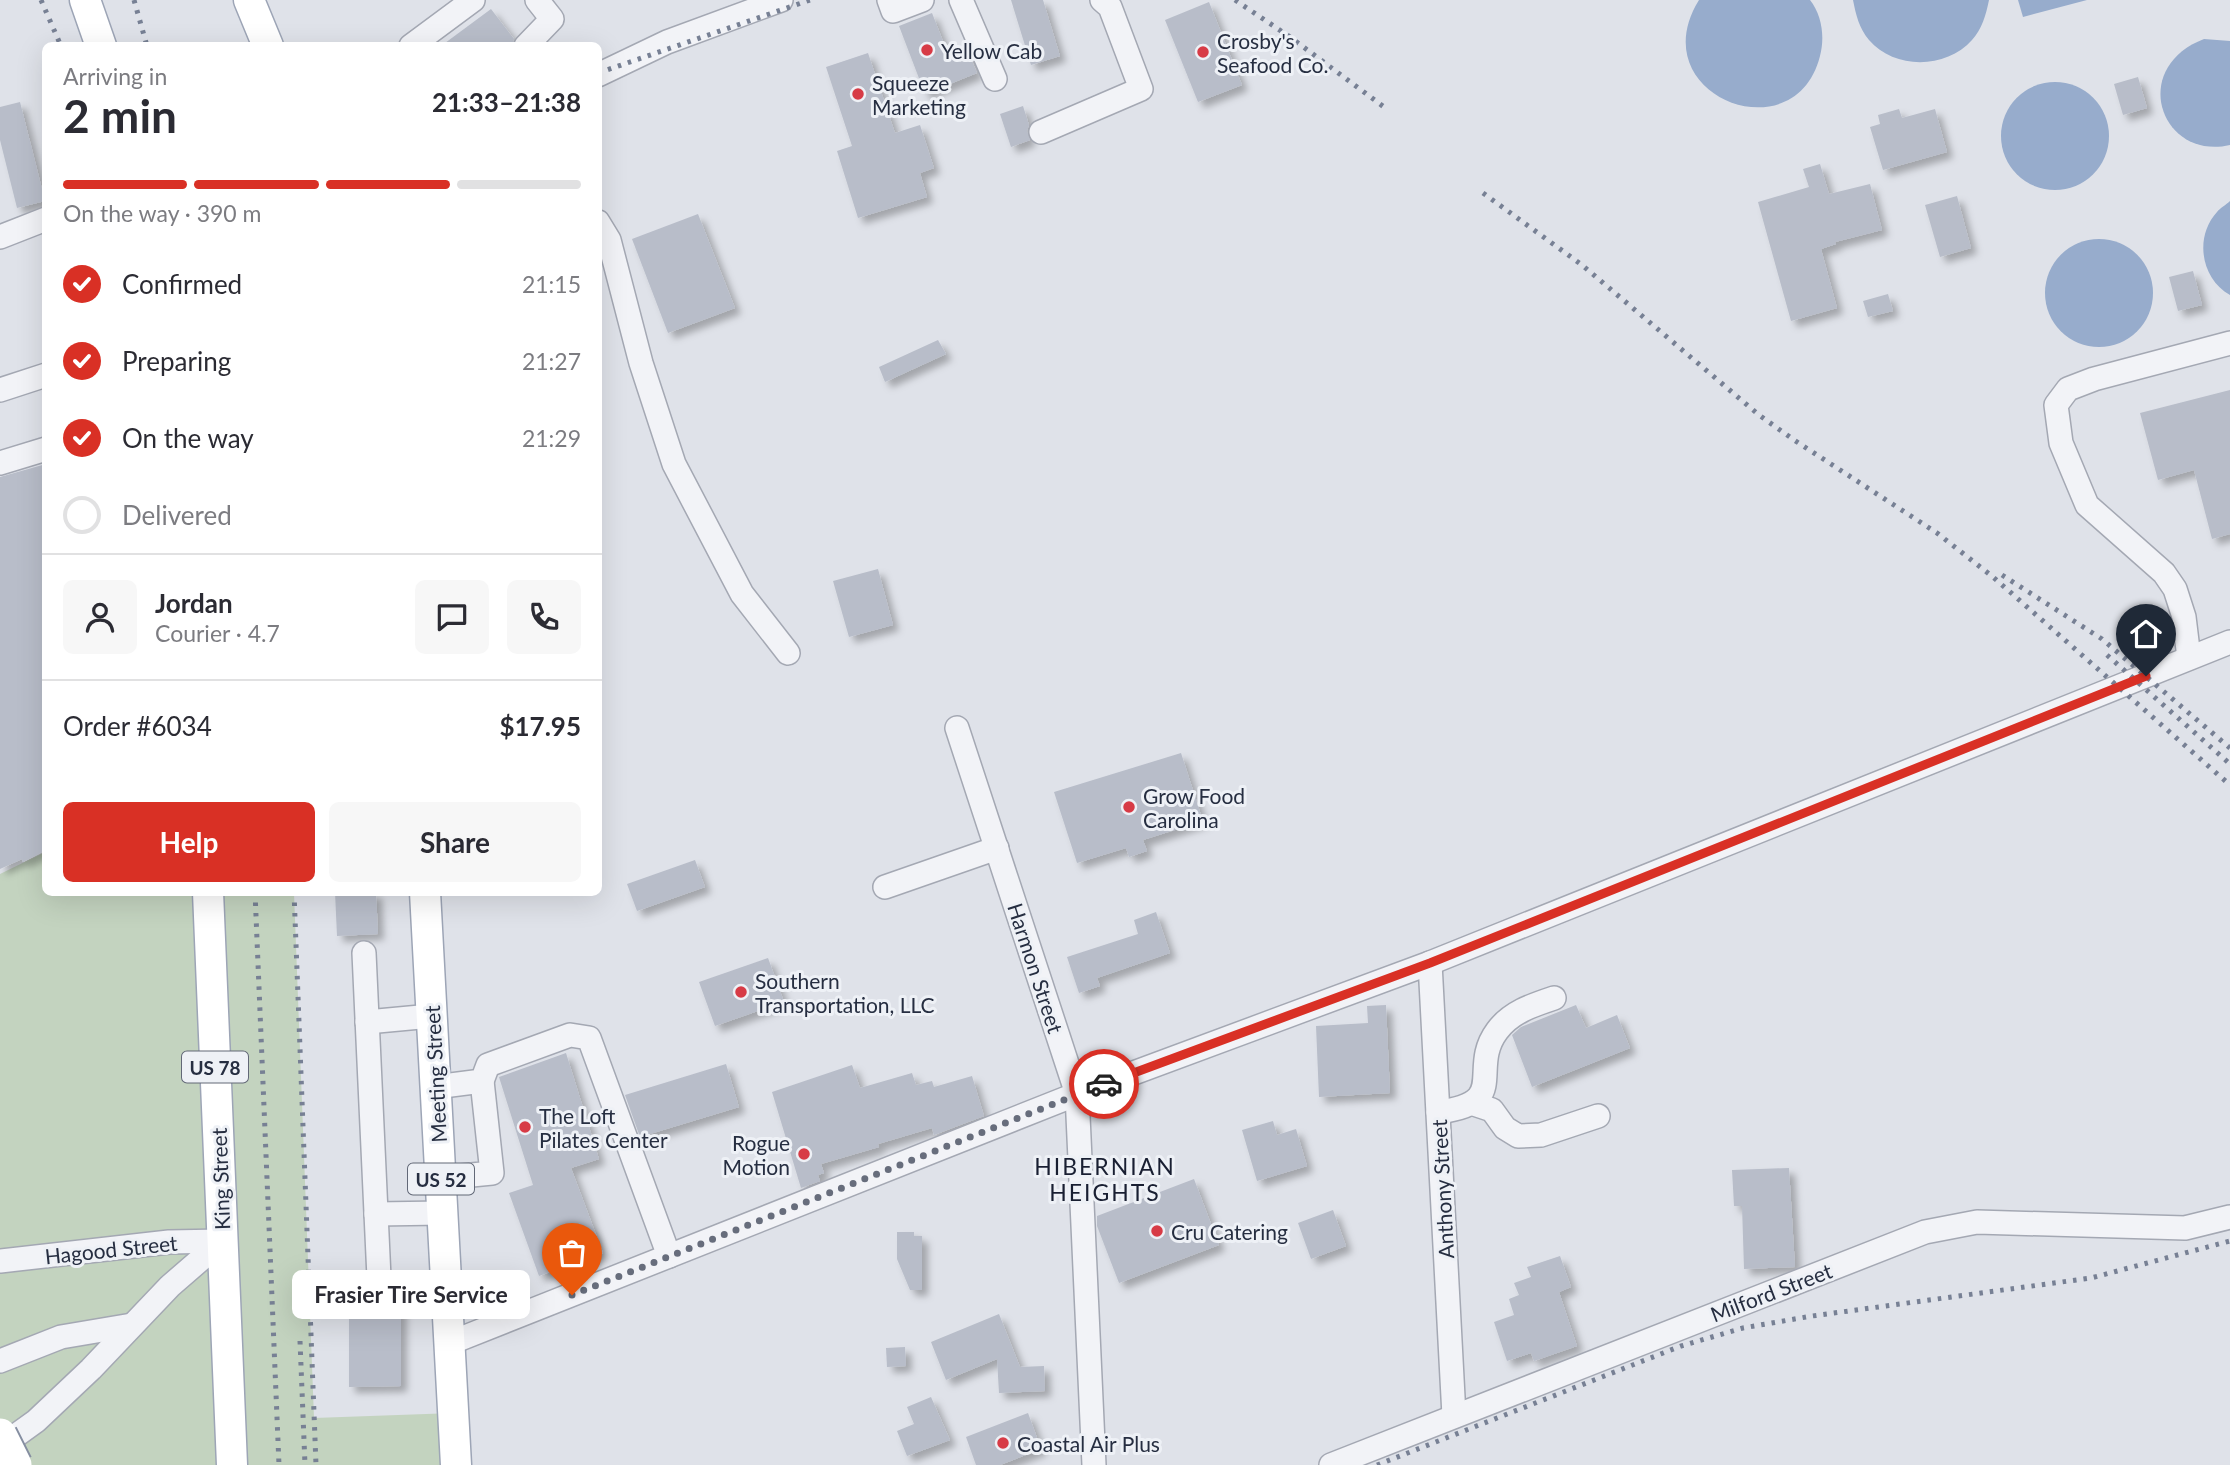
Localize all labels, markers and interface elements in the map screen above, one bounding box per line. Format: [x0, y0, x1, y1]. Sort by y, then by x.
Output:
place label: Crosby's Seafood Co. [1217, 28, 1328, 77]
place label: Yellow Cab [941, 38, 1042, 63]
marker: Yellow Cab [919, 42, 935, 58]
marker: Crosby's Seafood Co. [1195, 44, 1211, 60]
text: Arriving in [63, 62, 167, 90]
place label: Squeeze Marketing [872, 70, 966, 119]
text: 21:33–21:38 [432, 86, 581, 118]
marker: Squeeze Marketing [850, 86, 866, 102]
text: 2 min [63, 88, 177, 143]
text: On the way · 390 m [63, 199, 262, 227]
icon: check [63, 265, 101, 303]
text: Confirmed [122, 268, 242, 300]
text: 21:15 [522, 270, 581, 298]
icon: check [63, 342, 101, 380]
text: Preparing [122, 345, 231, 377]
text: 21:27 [522, 347, 581, 375]
icon: check [63, 419, 101, 457]
text: On the way [122, 422, 254, 454]
text: 21:29 [522, 424, 581, 452]
text: Delivered [122, 499, 232, 531]
button: person [63, 580, 137, 654]
button: chat [415, 580, 489, 654]
button: phone [507, 580, 581, 654]
text: Jordan [155, 587, 233, 619]
pin [2116, 604, 2176, 676]
icon: home [2127, 615, 2165, 653]
text: Courier · 4.7 [155, 619, 280, 647]
text: Order #6034 [63, 710, 212, 742]
text: $17.95 [499, 710, 581, 742]
place label: Grow Food Carolina [1143, 783, 1245, 832]
marker: Grow Food Carolina [1121, 799, 1137, 815]
button: Help [63, 802, 315, 882]
button: Share [329, 802, 581, 882]
street label: Harmon Street [1003, 900, 1069, 1037]
place label: Southern Transportation, LLC [755, 968, 935, 1017]
marker: Southern Transportation, LLC [733, 984, 749, 1000]
street label: Meeting Street [419, 1004, 451, 1143]
courier [1069, 1049, 1139, 1119]
road number: US 78 [182, 1051, 248, 1082]
icon: car [1085, 1065, 1123, 1103]
place label: The Loft Pilates Center [539, 1103, 668, 1152]
street label: Anthony Street [1426, 1118, 1458, 1259]
marker: The Loft Pilates Center [517, 1119, 533, 1135]
street label: King Street [206, 1127, 234, 1231]
place label: Rogue Motion [723, 1130, 790, 1179]
marker: Rogue Motion [796, 1146, 812, 1162]
district label: HIBERNIAN HEIGHTS [1034, 1152, 1176, 1206]
road number: US 52 [408, 1163, 474, 1194]
place label: Cru Catering [1171, 1219, 1288, 1244]
pin [542, 1223, 602, 1295]
marker: Cru Catering [1149, 1223, 1165, 1239]
street label: Hagood Street [43, 1230, 179, 1268]
icon: bag [553, 1234, 591, 1272]
street label: Milford Street [1707, 1257, 1836, 1327]
callout: Frasier Tire Service [292, 1270, 530, 1320]
text: Frasier Tire Service [314, 1280, 508, 1308]
place label: Coastal Air Plus [1017, 1431, 1160, 1456]
marker: Coastal Air Plus [995, 1435, 1011, 1451]

